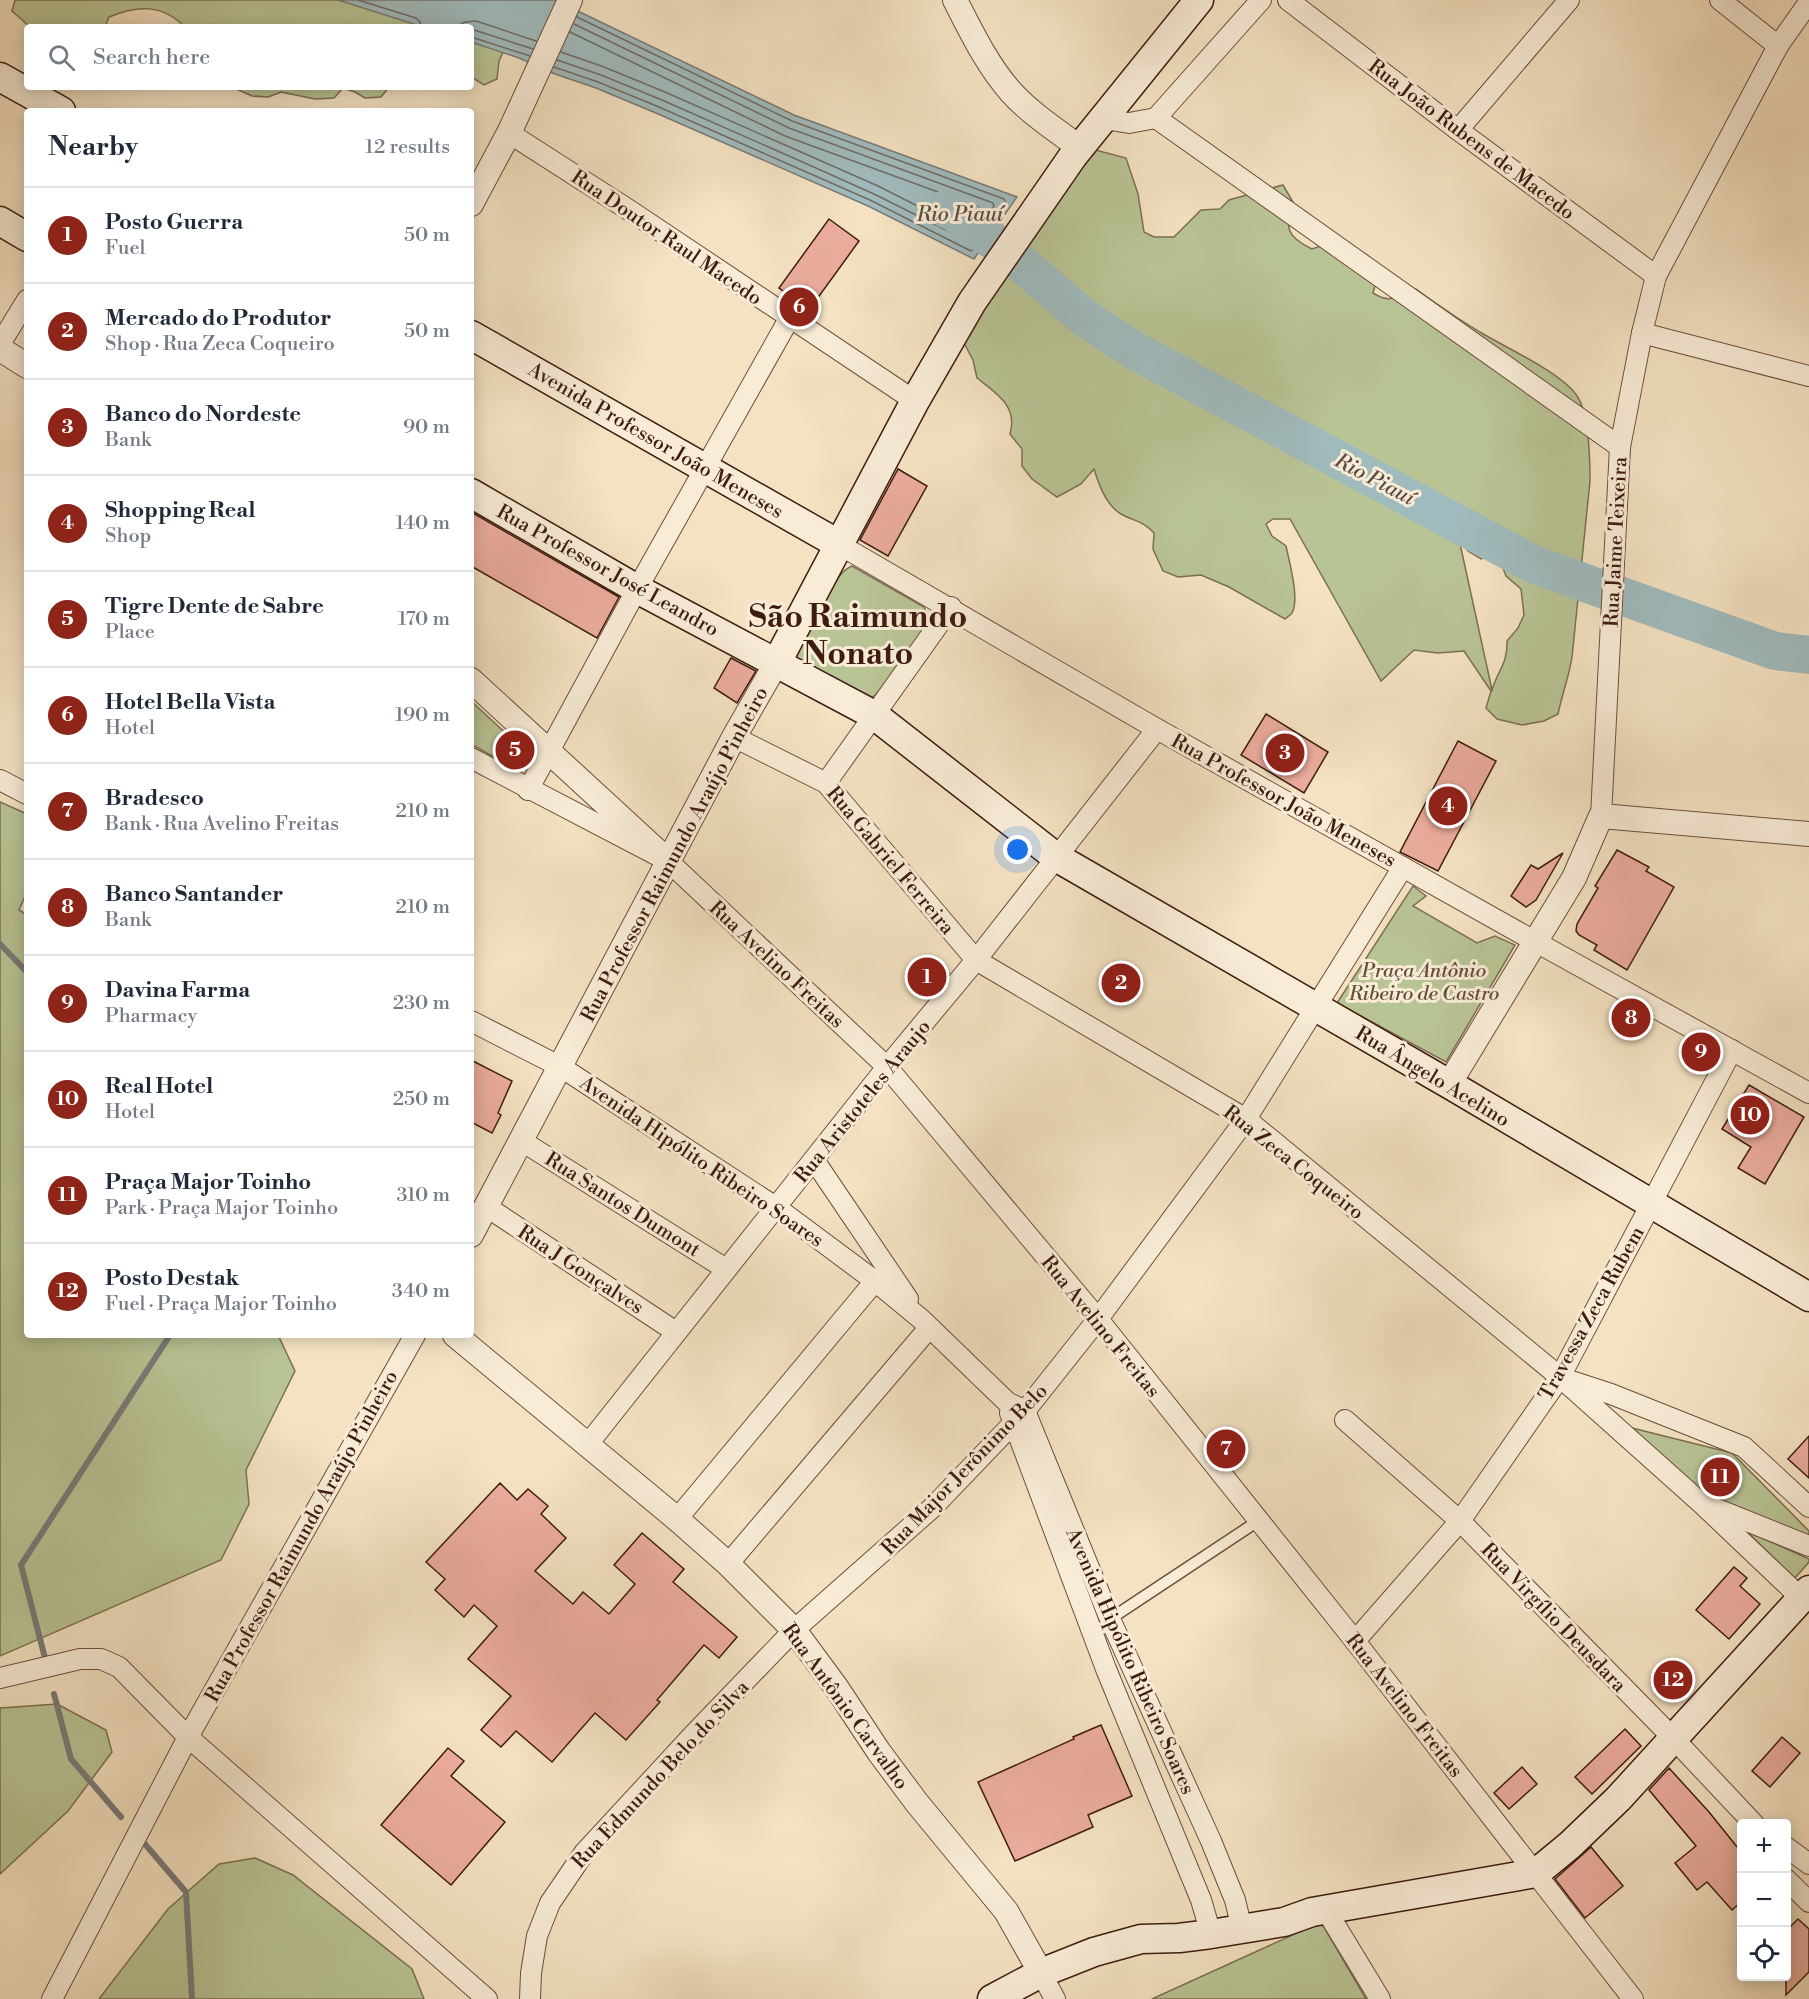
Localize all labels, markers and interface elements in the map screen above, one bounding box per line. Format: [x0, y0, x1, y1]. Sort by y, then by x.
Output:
search box [24, 24, 474, 90]
icon: search [45, 41, 78, 74]
text: Search here [93, 44, 210, 71]
street label: Rua João Rubens de Macedo [1363, 54, 1579, 226]
text: Nearby [48, 131, 138, 163]
text: 12 results [365, 135, 450, 160]
street label: Rua Doutor Raul Macedo [566, 165, 766, 312]
water label: Rio Piauí [916, 202, 1006, 228]
text: Posto Guerra [105, 209, 243, 236]
text: 1 [63, 223, 72, 248]
text: 50 m [404, 223, 450, 248]
text: Fuel [105, 236, 145, 261]
pin: 6 [780, 284, 818, 330]
text: Mercado do Produtor [105, 305, 331, 332]
text: 2 [61, 319, 74, 344]
text: 50 m [404, 319, 450, 344]
text: Shop · Rua Zeca Coqueiro [105, 332, 335, 357]
street label: Avenida Professor João Meneses [522, 357, 787, 525]
text: Banco do Nordeste [105, 401, 301, 428]
text: 3 [61, 415, 74, 440]
text: 90 m [403, 415, 450, 440]
text: Bank [105, 428, 152, 453]
water label: Rio Piauí [1329, 448, 1421, 513]
street label: Rua Jaime Teixeira [1600, 455, 1633, 628]
text: Shopping Real [105, 497, 255, 524]
street label: Rua Professor José Leandro [492, 500, 723, 643]
text: 4 [61, 511, 74, 536]
text: 140 m [395, 511, 450, 536]
text: Shop [105, 524, 151, 549]
text: Tigre Dente de Sabre [105, 593, 324, 620]
district label: São Raimundo Nonato [749, 597, 967, 674]
text: 5 [61, 607, 74, 632]
text: 170 m [398, 607, 450, 632]
text: Place [105, 620, 155, 645]
street label: Rua Professor Raimundo Araújo Pinheiro [576, 683, 775, 1026]
text: Hotel Bella Vista [105, 689, 275, 716]
text: 6 [61, 703, 74, 728]
text: 190 m [395, 703, 450, 728]
text: Hotel [105, 716, 155, 741]
pin: 5 [496, 728, 534, 772]
street label: Rua Professor João Meneses [1166, 729, 1400, 874]
pin: 3 [1266, 730, 1304, 776]
street label: Rua Gabriel Ferreira [820, 782, 960, 941]
pin: 4 [1428, 784, 1468, 828]
text: Bradesco [105, 785, 204, 812]
text: 7 [62, 799, 73, 824]
text: 210 m [395, 799, 450, 824]
text: Bank · Rua Avelino Freitas [105, 812, 339, 837]
your location [1003, 835, 1032, 864]
text: Banco Santander [105, 881, 283, 908]
text: 8 [61, 895, 74, 920]
text: 210 m [395, 895, 450, 920]
street label: Rua Avelino Freitas [703, 896, 849, 1034]
text: Bank [105, 908, 152, 933]
pin: 1 [908, 954, 946, 1000]
park label: Praça Antônio Ribeiro de Castro [1348, 959, 1499, 1007]
pin: 2 [1102, 960, 1140, 1006]
text: Davina Farma [105, 977, 250, 1004]
text: 9 [61, 991, 74, 1016]
text: 230 m [393, 991, 450, 1016]
pin: 8 [1612, 996, 1650, 1040]
text: Pharmacy [105, 1004, 197, 1029]
street label: Rua Aristoteles Araujo [790, 1015, 937, 1189]
street label: Rua Ângelo Acelino [1351, 1020, 1514, 1133]
pin: 9 [1682, 1030, 1720, 1074]
street label: Avenida Hipólito Ribeiro Soares [574, 1071, 828, 1253]
text: Real Hotel [105, 1073, 213, 1100]
text: 10 [56, 1087, 79, 1112]
text: 250 m [393, 1087, 450, 1112]
pin: 10 [1730, 1092, 1770, 1138]
text: Hotel [105, 1100, 155, 1125]
street label: Rua Zeca Coqueiro [1218, 1100, 1369, 1226]
street label: Rua Santos Dumont [540, 1147, 705, 1263]
text: Praça Major Toinho [105, 1169, 311, 1196]
text: 11 [58, 1183, 77, 1208]
text: 310 m [397, 1183, 450, 1208]
text: Park · Praça Major Toinho [105, 1196, 338, 1221]
street label: Rua J Gonçalves [512, 1220, 648, 1320]
street label: Travessa Zeca Rubem [1534, 1222, 1651, 1405]
street label: Rua Avelino Freitas [1035, 1251, 1165, 1403]
text: Posto Destak [105, 1265, 239, 1292]
text: 12 [56, 1279, 79, 1304]
text: 340 m [392, 1279, 450, 1304]
text: Fuel · Praça Major Toinho [105, 1292, 337, 1317]
street label: Rua Professor Raimundo Araújo Pinheiro [200, 1366, 404, 1707]
street label: Rua Major Jerônimo Belo [877, 1379, 1054, 1561]
pin: 7 [1206, 1426, 1246, 1472]
pin: 11 [1700, 1454, 1740, 1500]
street label: Avenida Hipólito Ribeiro Soares [1059, 1524, 1200, 1799]
street label: Rua Virgílio Deusdara [1475, 1538, 1631, 1699]
street label: Rua Antônio Carvalho [776, 1619, 914, 1795]
street label: Rua Avelino Freitas [1340, 1629, 1468, 1783]
pin: 12 [1654, 1658, 1692, 1702]
street label: Rua Edmundo Belo do Silva [567, 1675, 756, 1874]
map controls [1737, 1819, 1791, 1981]
button: + [1737, 1819, 1791, 1873]
button: − [1737, 1873, 1791, 1927]
button: locate [1737, 1927, 1791, 1981]

